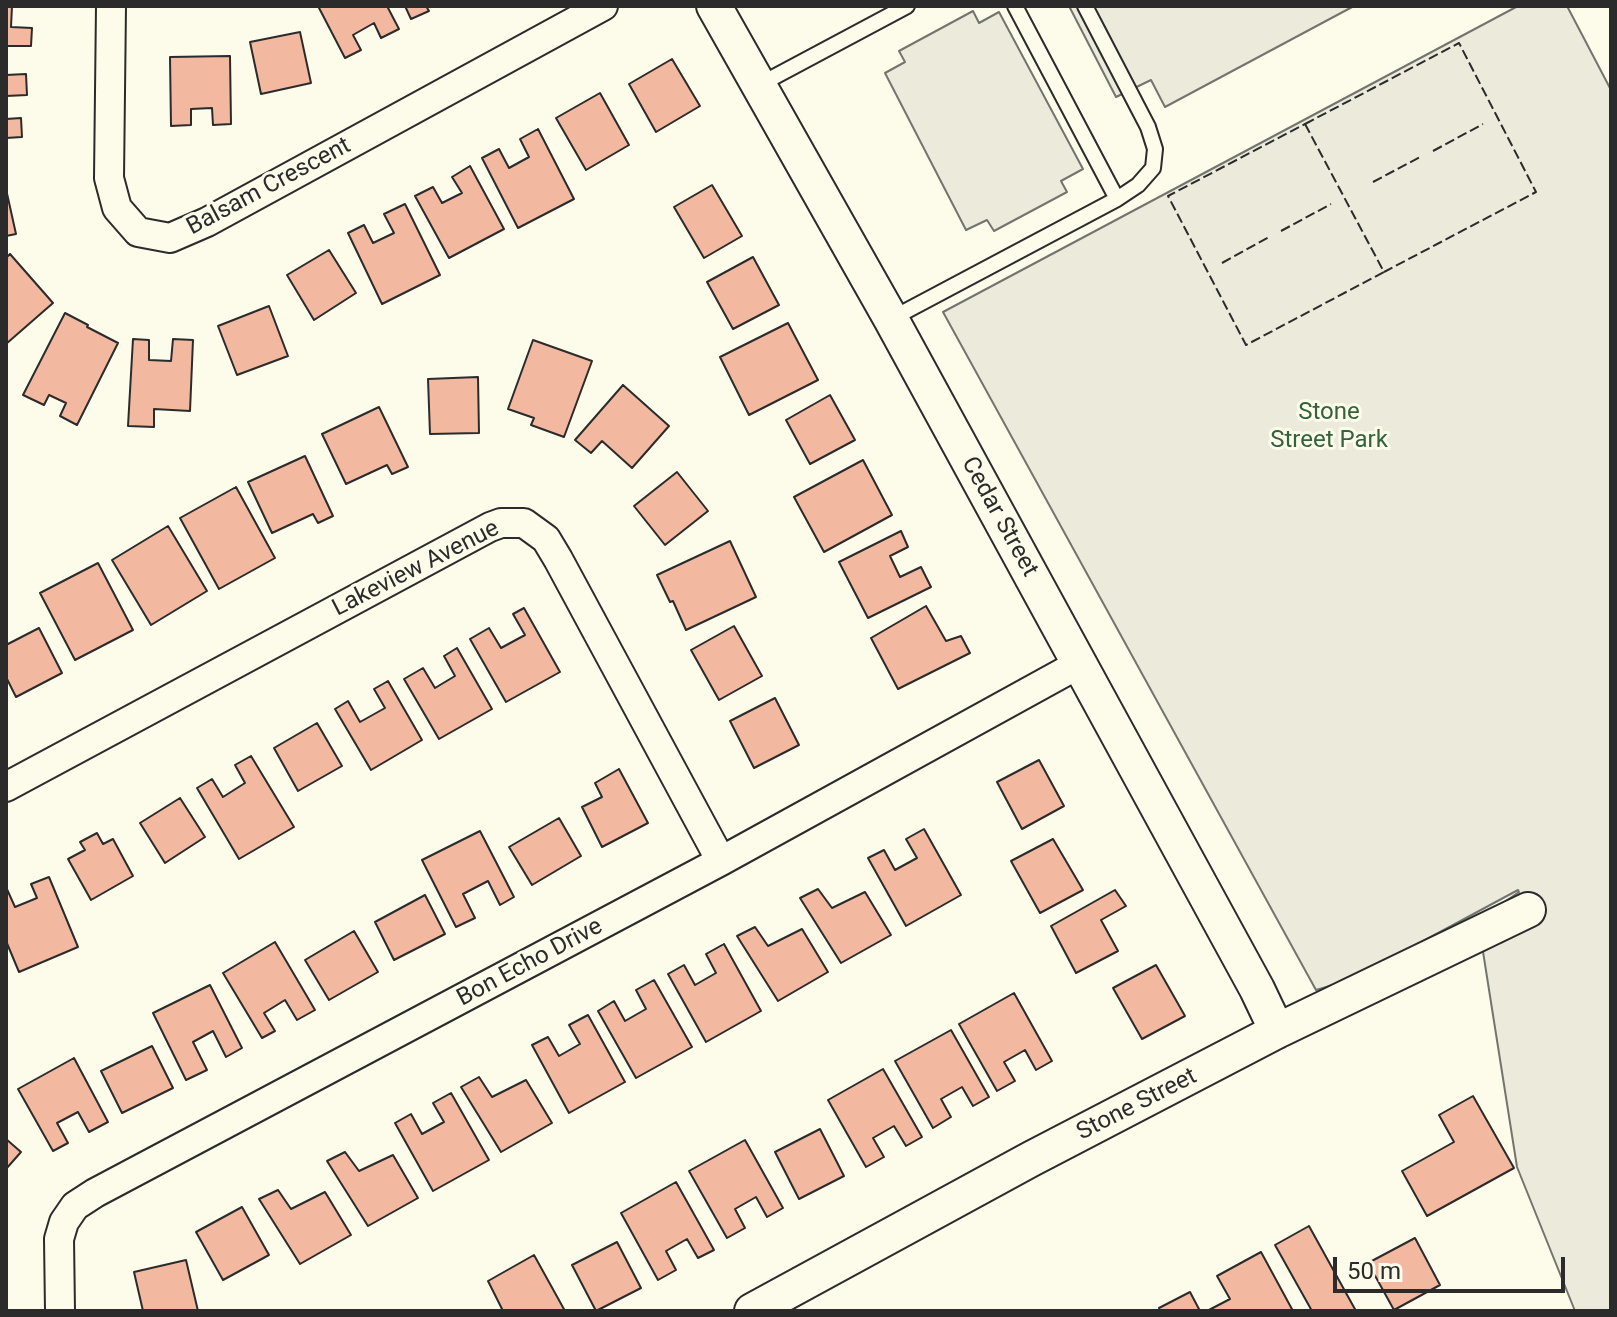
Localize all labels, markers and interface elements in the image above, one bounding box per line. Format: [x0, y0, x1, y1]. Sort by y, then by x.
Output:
street label: Balsam Crescent [182, 132, 356, 242]
park label: Stone Street Park [1270, 399, 1388, 455]
street label: Cedar Street [954, 452, 1044, 582]
street label: Lakeview Avenue [328, 515, 504, 623]
street label: Bon Echo Drive [452, 913, 608, 1013]
street label: Stone Street [1072, 1062, 1202, 1148]
scale bar [1337, 1241, 1569, 1291]
text: 50 m [1347, 1257, 1401, 1285]

